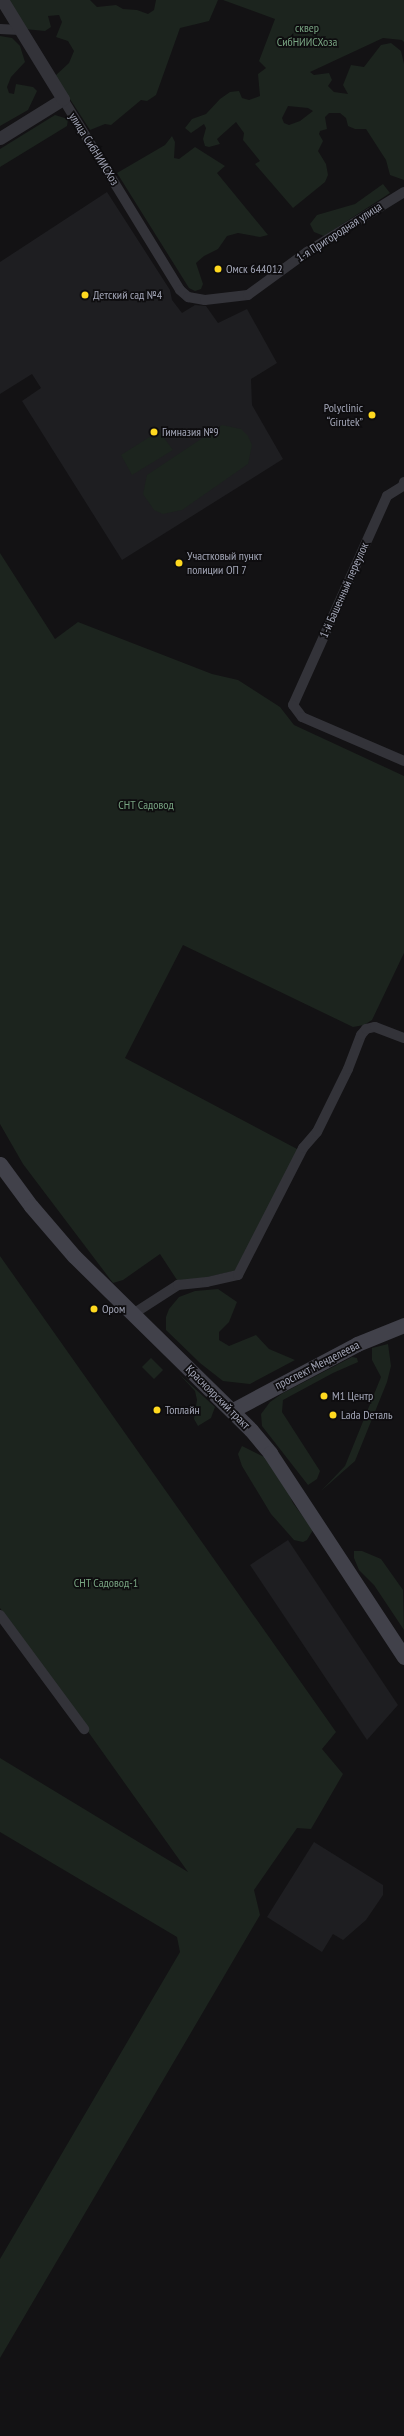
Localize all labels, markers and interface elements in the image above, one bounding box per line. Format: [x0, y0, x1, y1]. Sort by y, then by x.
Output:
park label: сквер СибНИИСХоза [277, 21, 337, 49]
street label: улица СибНИИСХоз [66, 110, 122, 188]
street label: 1-я Пригородная улица [294, 199, 384, 265]
place label: Омск 644012 [226, 262, 283, 276]
marker: Омск 644012 [213, 264, 223, 274]
place label: Детский сад №4 [93, 288, 162, 302]
marker: Детский сад №4 [80, 290, 90, 300]
place label: Polyclinic “Girutek” [324, 401, 363, 429]
marker: Polyclinic “Girutek” [366, 409, 378, 421]
place label: Гимназия №9 [162, 425, 219, 439]
marker: Гимназия №9 [149, 427, 159, 437]
street label: 1-й Башенный переулок [317, 540, 371, 640]
place label: Участковый пункт полиции ОП 7 [187, 549, 262, 577]
marker: Участковый пункт полиции ОП 7 [174, 558, 184, 568]
park label: СНТ Садовод [118, 798, 174, 812]
place label: Ором [102, 1302, 125, 1316]
marker: Ором [89, 1304, 99, 1314]
street label: проспект Менделеева [272, 1337, 362, 1393]
street label: Красноярский тракт [183, 1362, 253, 1432]
place label: М1 Центр [332, 1389, 373, 1403]
marker: М1 Центр [319, 1391, 329, 1401]
place label: Топлайн [165, 1403, 200, 1417]
marker: Топлайн [152, 1405, 162, 1415]
place label: Lada Dеталь [341, 1408, 392, 1422]
marker: Lada Dеталь [328, 1410, 338, 1420]
park label: СНТ Садовод-1 [74, 1576, 138, 1590]

